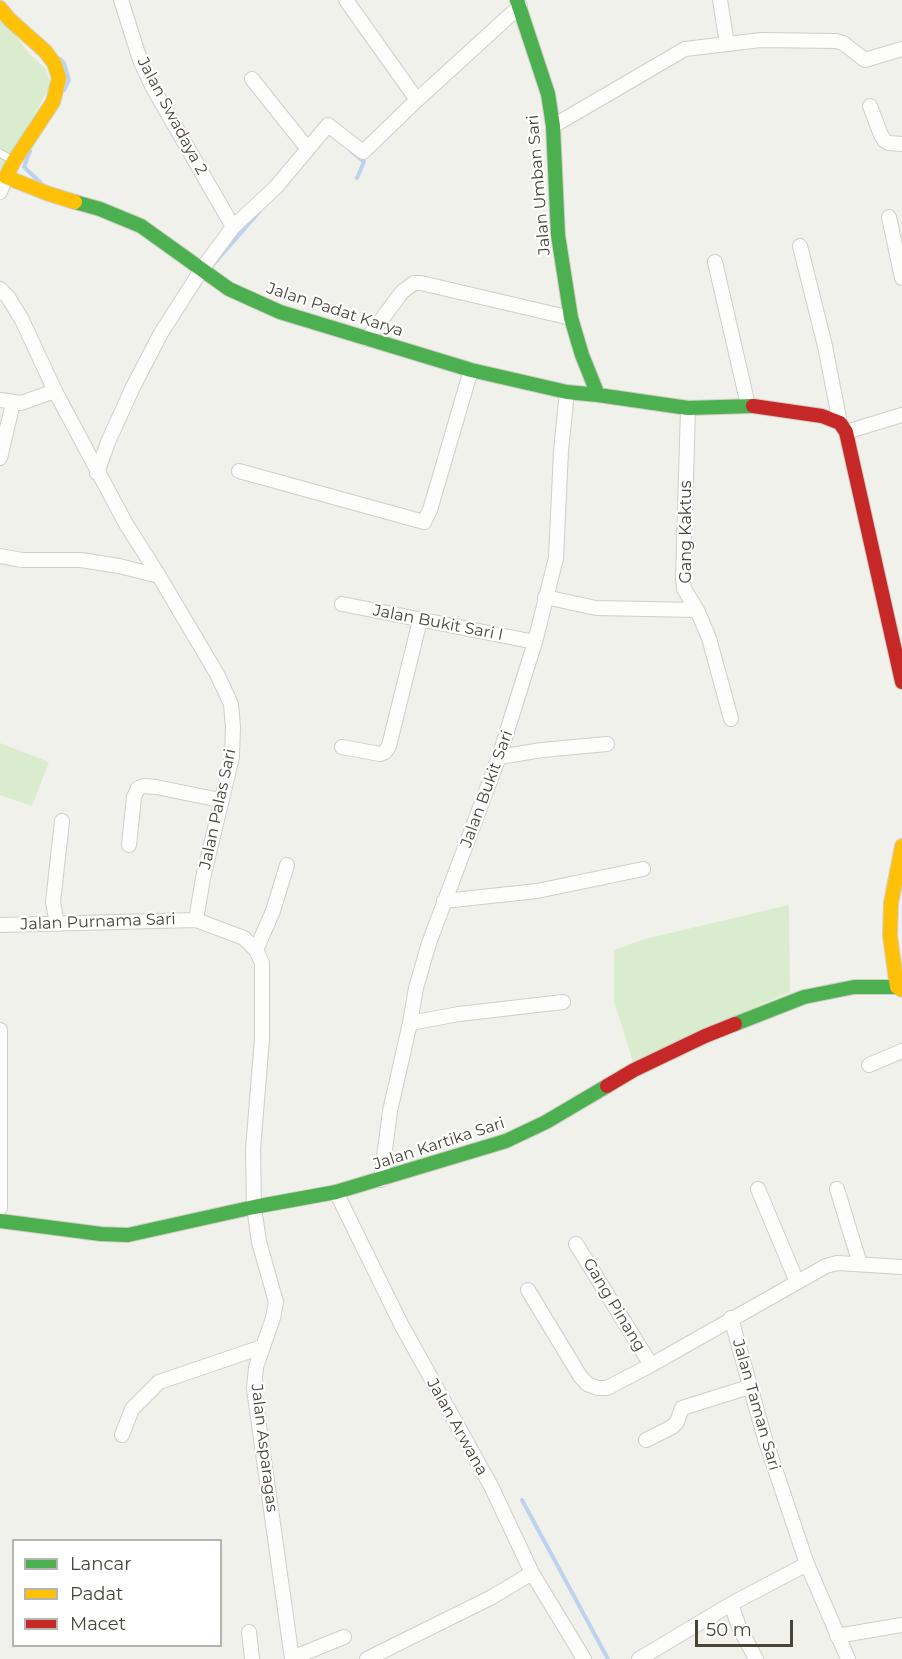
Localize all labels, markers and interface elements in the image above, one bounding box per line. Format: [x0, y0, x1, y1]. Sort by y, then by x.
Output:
street label: Jalan Swadaya 2 [133, 54, 211, 178]
street label: Jalan Umban Sari [523, 114, 555, 256]
street label: Jalan Padat Karya [264, 279, 406, 341]
street label: Gang Kaktus [676, 481, 696, 583]
street label: Jalan Bukit Sari I [371, 601, 505, 645]
street label: Jalan Bukit Sari [457, 728, 517, 850]
street label: Jalan Palas Sari [196, 747, 240, 871]
street label: Jalan Purnama Sari [20, 910, 176, 934]
street label: Jalan Kartika Sari [371, 1114, 507, 1174]
street label: Gang Pinang [579, 1255, 649, 1355]
street label: Jalan Taman Sari [728, 1337, 784, 1473]
street label: Jalan Arwana [422, 1375, 492, 1479]
street label: Jalan Asparagas [247, 1383, 281, 1513]
legend [12, 1539, 222, 1647]
text: Lancar [70, 1553, 131, 1575]
text: Padat [70, 1583, 123, 1605]
scale bar [698, 1608, 796, 1646]
text: Macet [70, 1613, 126, 1635]
text: 50 m [706, 1619, 752, 1641]

